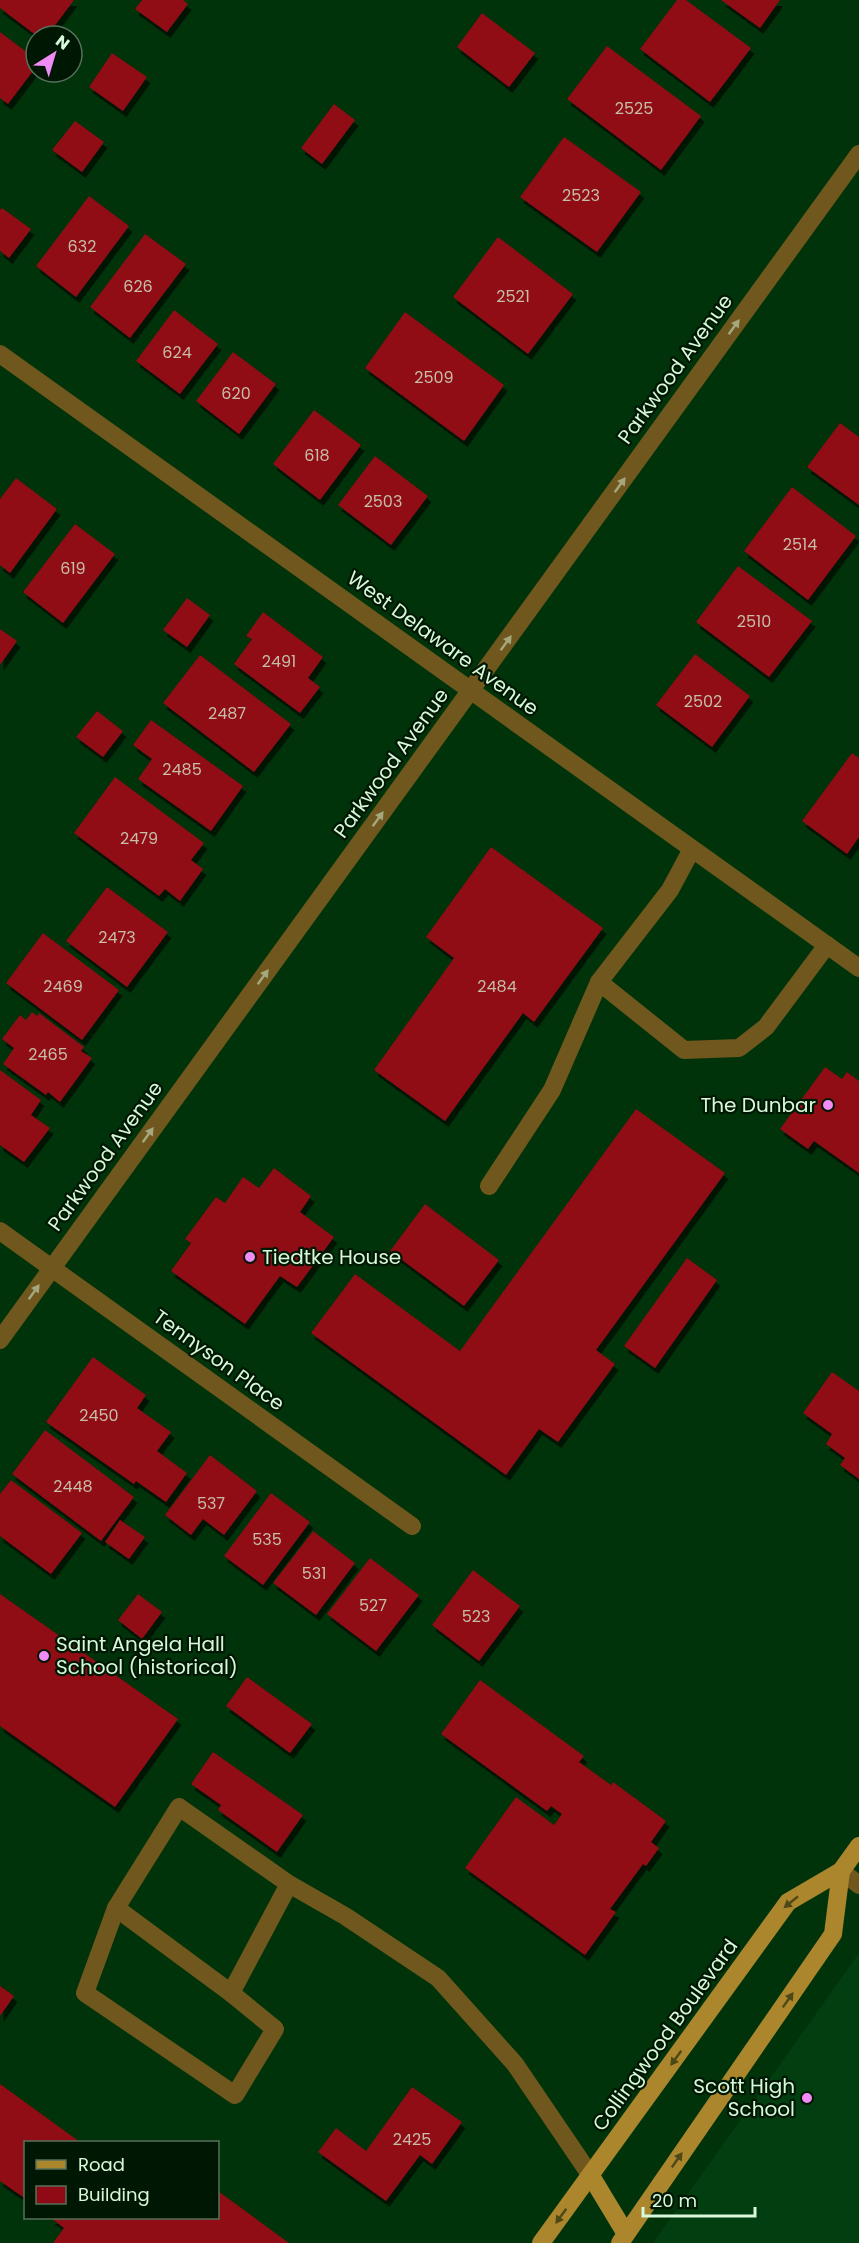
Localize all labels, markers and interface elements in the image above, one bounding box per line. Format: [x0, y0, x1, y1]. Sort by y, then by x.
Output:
north arrow [24, 24, 84, 84]
text: N [51, 30, 74, 55]
house number: 2525 [615, 97, 653, 120]
house number: 2523 [562, 184, 600, 207]
house number: 632 [68, 235, 96, 258]
house number: 626 [123, 275, 153, 298]
house number: 2521 [496, 285, 530, 308]
street label: Parkwood Avenue [611, 288, 739, 450]
one-way arrow [728, 319, 740, 335]
house number: 624 [162, 341, 192, 364]
house number: 2509 [414, 366, 454, 389]
house number: 620 [221, 382, 251, 405]
house number: 618 [304, 444, 330, 467]
one-way arrow [614, 478, 626, 494]
house number: 2503 [364, 490, 402, 513]
house number: 2514 [783, 533, 817, 556]
house number: 619 [60, 557, 86, 580]
street label: West Delaware Avenue [342, 564, 544, 722]
house number: 2510 [737, 610, 771, 633]
one-way arrow [499, 636, 511, 651]
house number: 2491 [262, 650, 296, 673]
street label: Parkwood Avenue [327, 682, 455, 844]
house number: 2502 [684, 690, 722, 713]
house number: 2487 [208, 702, 246, 725]
house number: 2485 [162, 758, 202, 781]
one-way arrow [372, 812, 384, 828]
house number: 2479 [120, 827, 158, 850]
house number: 2473 [98, 926, 136, 949]
one-way arrow [257, 969, 269, 985]
house number: 2469 [43, 975, 83, 998]
house number: 2484 [477, 975, 517, 998]
house number: 2465 [28, 1043, 68, 1066]
street label: Parkwood Avenue [41, 1075, 169, 1237]
place label: The Dunbar [700, 1091, 816, 1119]
marker: The Dunbar [821, 1098, 835, 1112]
one-way arrow [142, 1127, 154, 1142]
place label: Tiedtke House [262, 1243, 401, 1271]
marker: Tiedtke House [243, 1250, 257, 1264]
one-way arrow [28, 1285, 40, 1301]
street label: Tennyson Place [148, 1303, 290, 1417]
house number: 2450 [79, 1404, 119, 1427]
house number: 2448 [53, 1475, 93, 1498]
house number: 537 [197, 1492, 225, 1515]
house number: 535 [252, 1528, 282, 1551]
house number: 531 [302, 1562, 326, 1585]
house number: 527 [359, 1594, 387, 1617]
house number: 523 [462, 1605, 490, 1628]
place label: Saint Angela Hall School (historical) [56, 1630, 238, 1681]
marker: Saint Angela Hall School (historical) [37, 1649, 51, 1663]
one-way arrow [783, 1896, 799, 1908]
street label: Collingwood Boulevard [586, 1933, 744, 2137]
one-way arrow [782, 1992, 793, 2008]
one-way arrow [670, 2051, 682, 2066]
place label: Scott High School [693, 2072, 795, 2123]
marker: Scott High School [800, 2091, 814, 2105]
house number: 2425 [393, 2128, 431, 2151]
legend [24, 2141, 219, 2219]
text: Road [78, 2152, 125, 2177]
one-way arrow [671, 2153, 683, 2169]
scale bar [643, 2180, 756, 2218]
text: Building [78, 2182, 150, 2207]
text: 20 m [652, 2188, 697, 2213]
one-way arrow [555, 2208, 567, 2224]

